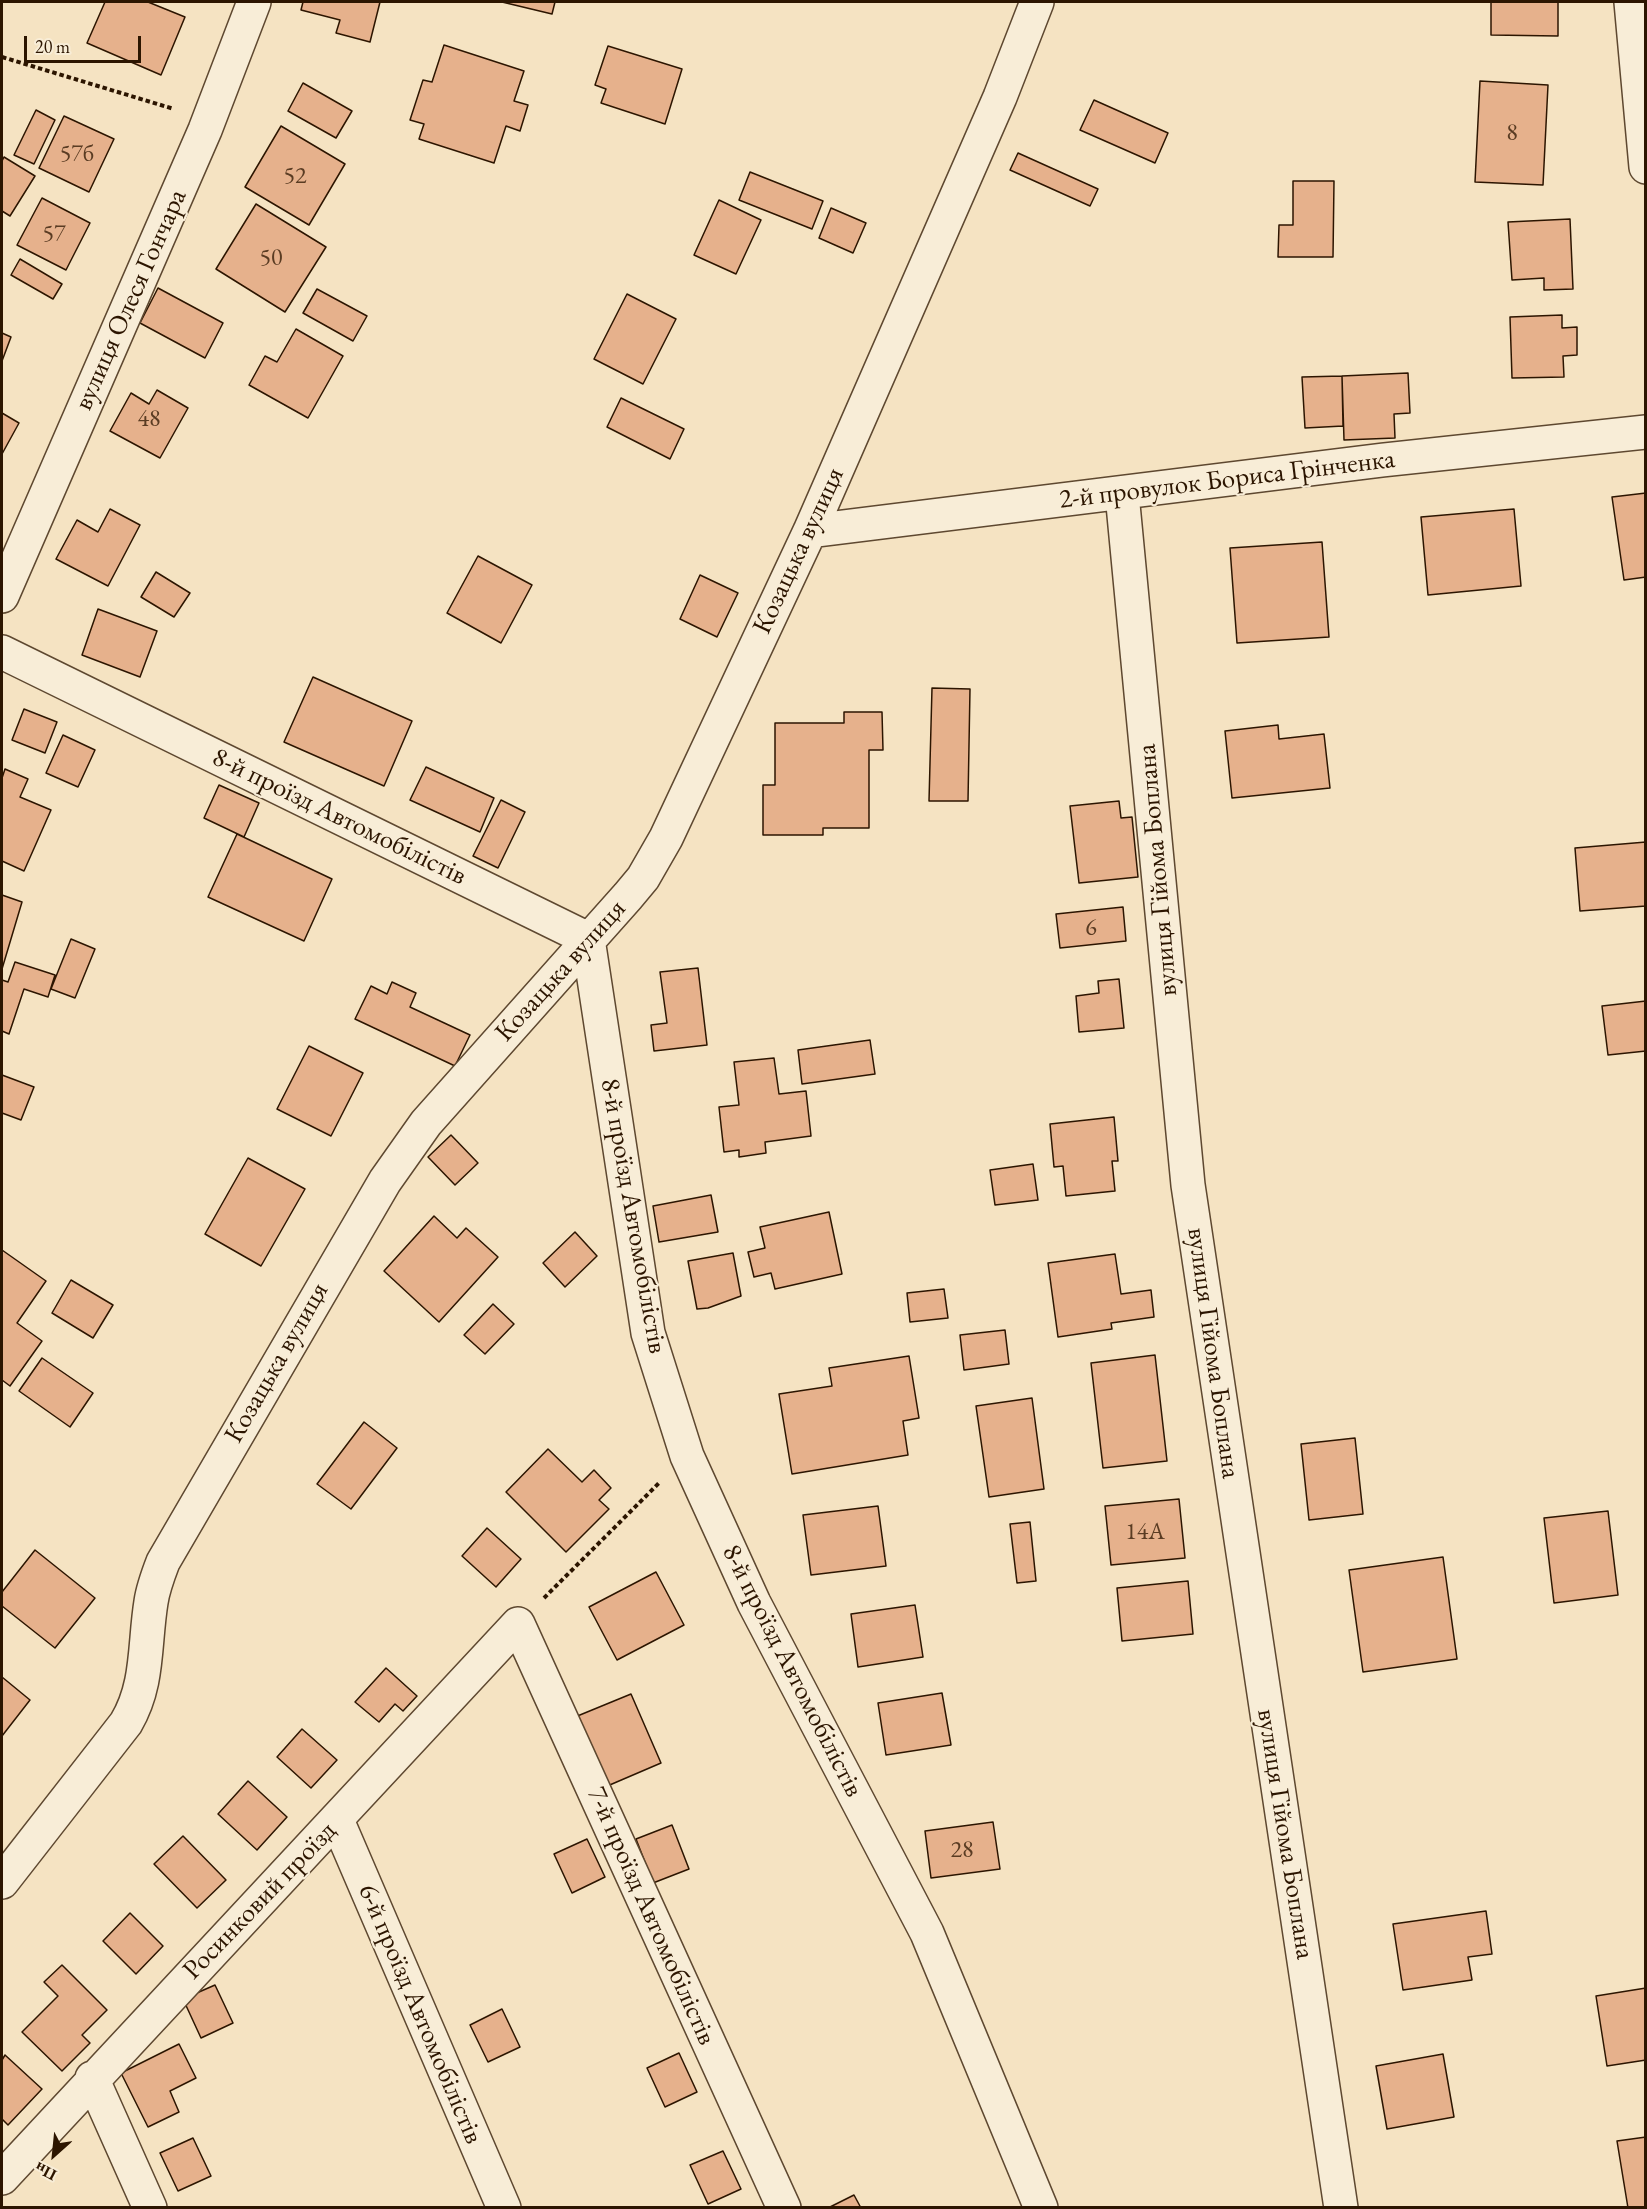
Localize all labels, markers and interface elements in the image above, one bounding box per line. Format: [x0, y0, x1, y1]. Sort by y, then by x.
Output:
scale bar [27, 24, 144, 62]
text: 20 m [35, 35, 70, 58]
house number: 8 [1506, 119, 1518, 147]
house number: 57б [60, 140, 94, 168]
house number: 52 [283, 162, 307, 190]
street label: вулиця Олеся Гончара [68, 185, 194, 415]
house number: 57 [42, 220, 66, 248]
house number: 50 [259, 244, 283, 272]
house number: 48 [137, 405, 161, 433]
street label: 2-й провулок Бориса Грінченка [1057, 443, 1397, 517]
street label: Козацька вулиця [746, 463, 852, 639]
street label: 8-й проїзд Автомобілістів [207, 741, 471, 893]
street label: вулиця Гійома Боплана [1131, 742, 1185, 998]
street label: Козацька вулиця [489, 893, 633, 1049]
house number: 6 [1085, 914, 1097, 942]
street label: 8-й проїзд Автомобілістів [593, 1076, 673, 1356]
street label: вулиця Гійома Боплана [1179, 1225, 1247, 1481]
street label: Козацька вулиця [218, 1277, 336, 1449]
house number: 14А [1125, 1518, 1165, 1546]
street label: 8-й проїзд Автомобілістів [714, 1539, 870, 1803]
street label: вулиця Гійома Боплана [1249, 1706, 1321, 1962]
street label: 7-й проїзд Автомобілістів [579, 1782, 723, 2050]
street label: Росинковий проїзд [177, 1815, 343, 1987]
house number: 28 [950, 1836, 974, 1864]
street label: 6-й проїзд Автомобілістів [351, 1879, 489, 2149]
north arrow [24, 2125, 84, 2185]
text: Пн [31, 2157, 60, 2186]

